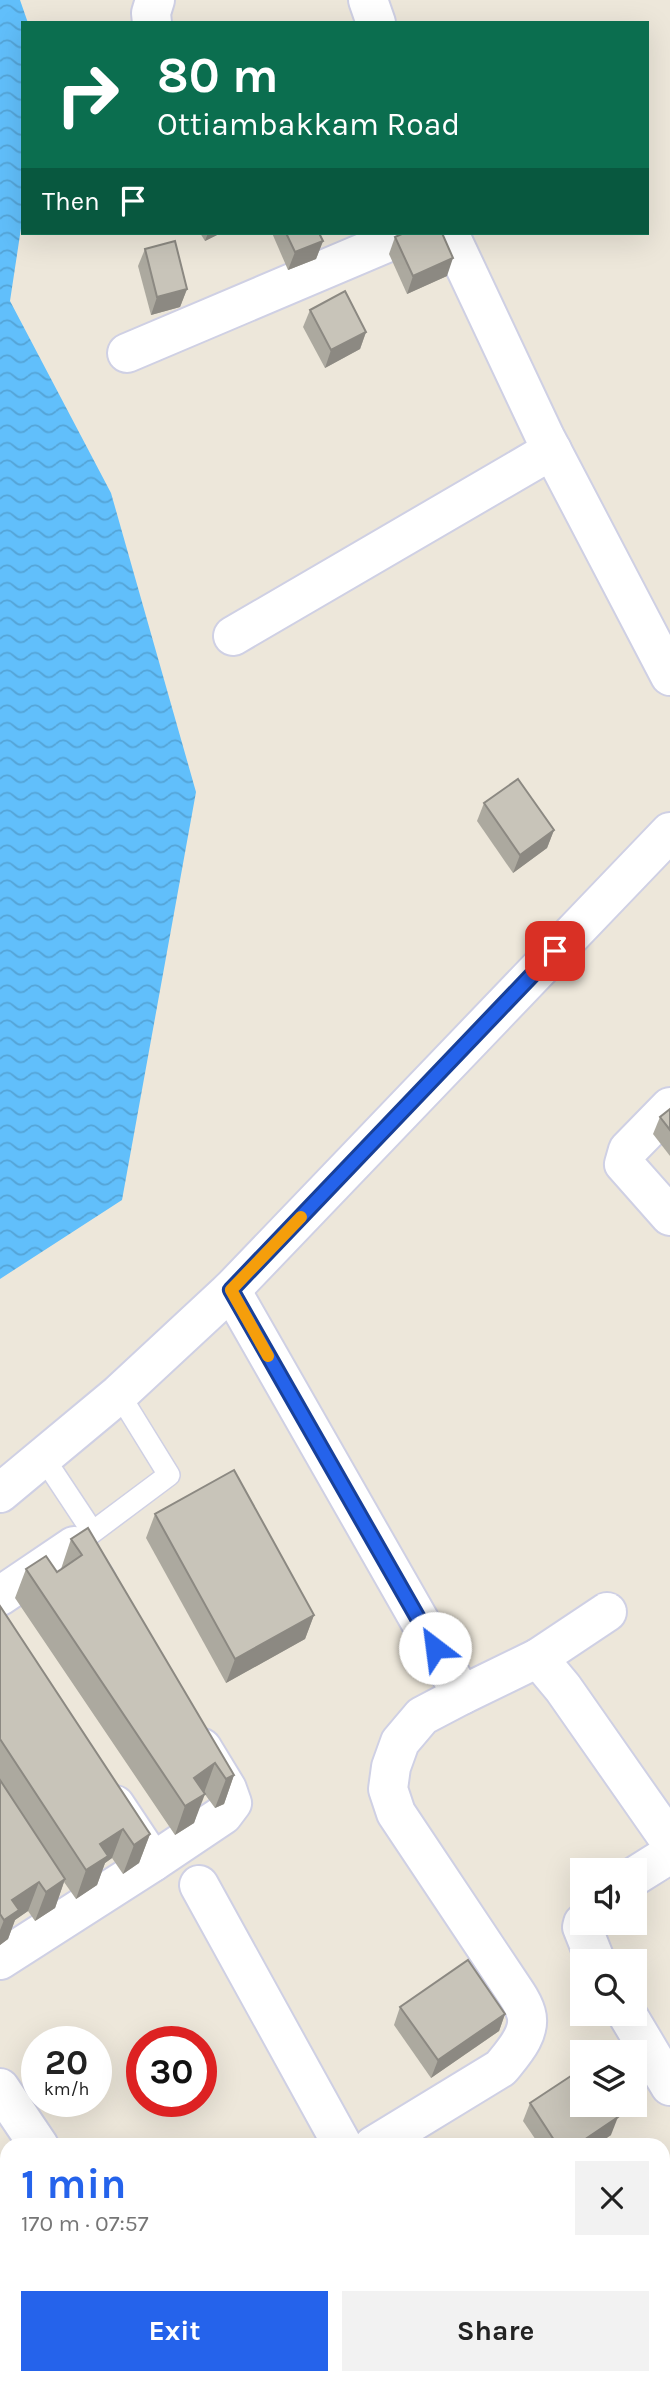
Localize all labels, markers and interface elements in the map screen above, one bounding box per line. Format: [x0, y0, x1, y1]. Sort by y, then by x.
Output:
text: 80 m [157, 47, 279, 104]
icon: right [42, 49, 133, 140]
text: Ottiambakkam Road [157, 106, 460, 143]
icon: arrive [114, 182, 152, 220]
text: Then [42, 186, 100, 217]
pin [525, 921, 585, 981]
icon: arrive [536, 932, 574, 970]
position arrow [398, 1611, 472, 1685]
map controls [570, 1858, 647, 2117]
button: sound [570, 1858, 647, 1935]
button: search [570, 1949, 647, 2026]
speed limit sign: 30 [126, 2026, 217, 2117]
button: layers [570, 2040, 647, 2117]
text: 20 [45, 2042, 88, 2083]
text: km/h [44, 2078, 89, 2100]
text: 1 min [21, 2159, 126, 2209]
button: close [575, 2161, 649, 2235]
text: 170 m · 07:57 [21, 2210, 149, 2237]
button: Exit [21, 2291, 328, 2371]
button: Share [342, 2291, 649, 2371]

